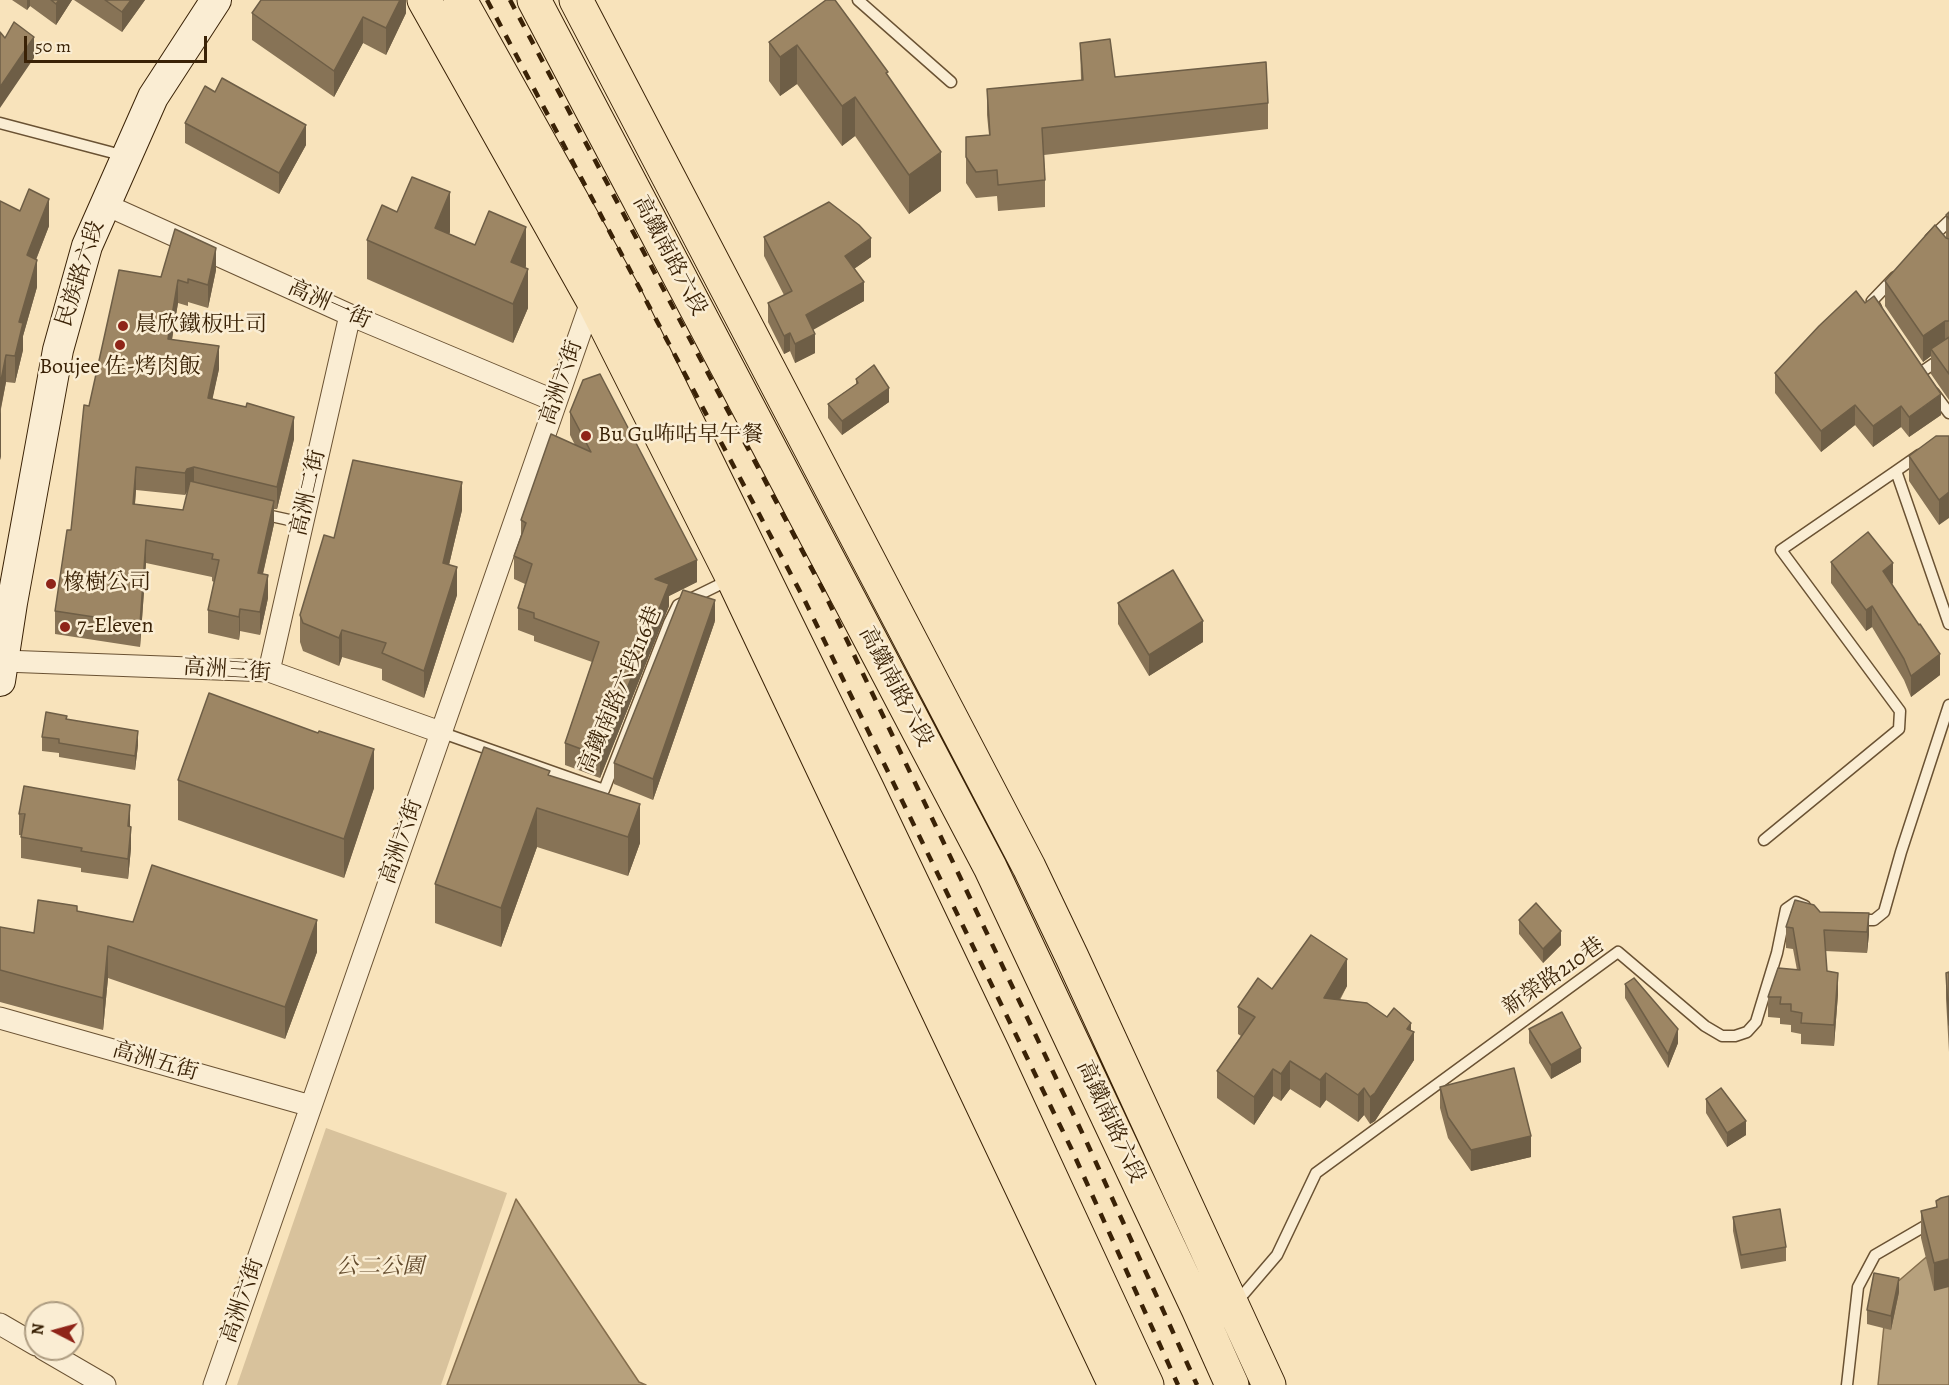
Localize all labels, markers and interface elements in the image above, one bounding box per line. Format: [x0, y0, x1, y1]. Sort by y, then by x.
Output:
scale bar [27, 24, 210, 62]
text: 50 m [35, 34, 71, 58]
street label: 高鐵南路六段 [626, 192, 712, 320]
street label: 民族路六段 [51, 218, 111, 330]
street label: 高洲一街 [283, 275, 375, 335]
place label: 晨欣鐵板吐司 [135, 313, 267, 339]
marker: 晨欣鐵板吐司 [116, 319, 130, 333]
street label: 高洲六街 [535, 337, 589, 429]
marker: Boujee 佐-烤肉飯 [113, 338, 127, 352]
place label: Boujee 佐-烤肉飯 [39, 355, 201, 381]
place label: Bu Gu咘咕早午餐 [598, 423, 764, 449]
marker: Bu Gu咘咕早午餐 [579, 429, 593, 443]
street label: 高洲二街 [286, 447, 332, 539]
place label: 橡樹公司 [63, 571, 151, 597]
marker: 橡樹公司 [44, 577, 58, 591]
street label: 高鐵南路六段116巷 [574, 602, 668, 778]
place label: 7-Eleven [77, 614, 154, 640]
marker: 7-Eleven [58, 620, 72, 634]
street label: 高鐵南路六段 [852, 623, 938, 751]
street label: 高洲三街 [182, 655, 272, 687]
street label: 高洲六街 [375, 796, 429, 888]
street label: 新榮路210巷 [1498, 932, 1610, 1022]
street label: 高洲五街 [109, 1037, 201, 1087]
street label: 高鐵南路六段 [1070, 1057, 1150, 1187]
street label: 高洲六街 [216, 1255, 270, 1347]
park label: 公二公園 [336, 1255, 424, 1281]
north arrow [24, 1301, 84, 1361]
text: N [27, 1322, 50, 1336]

